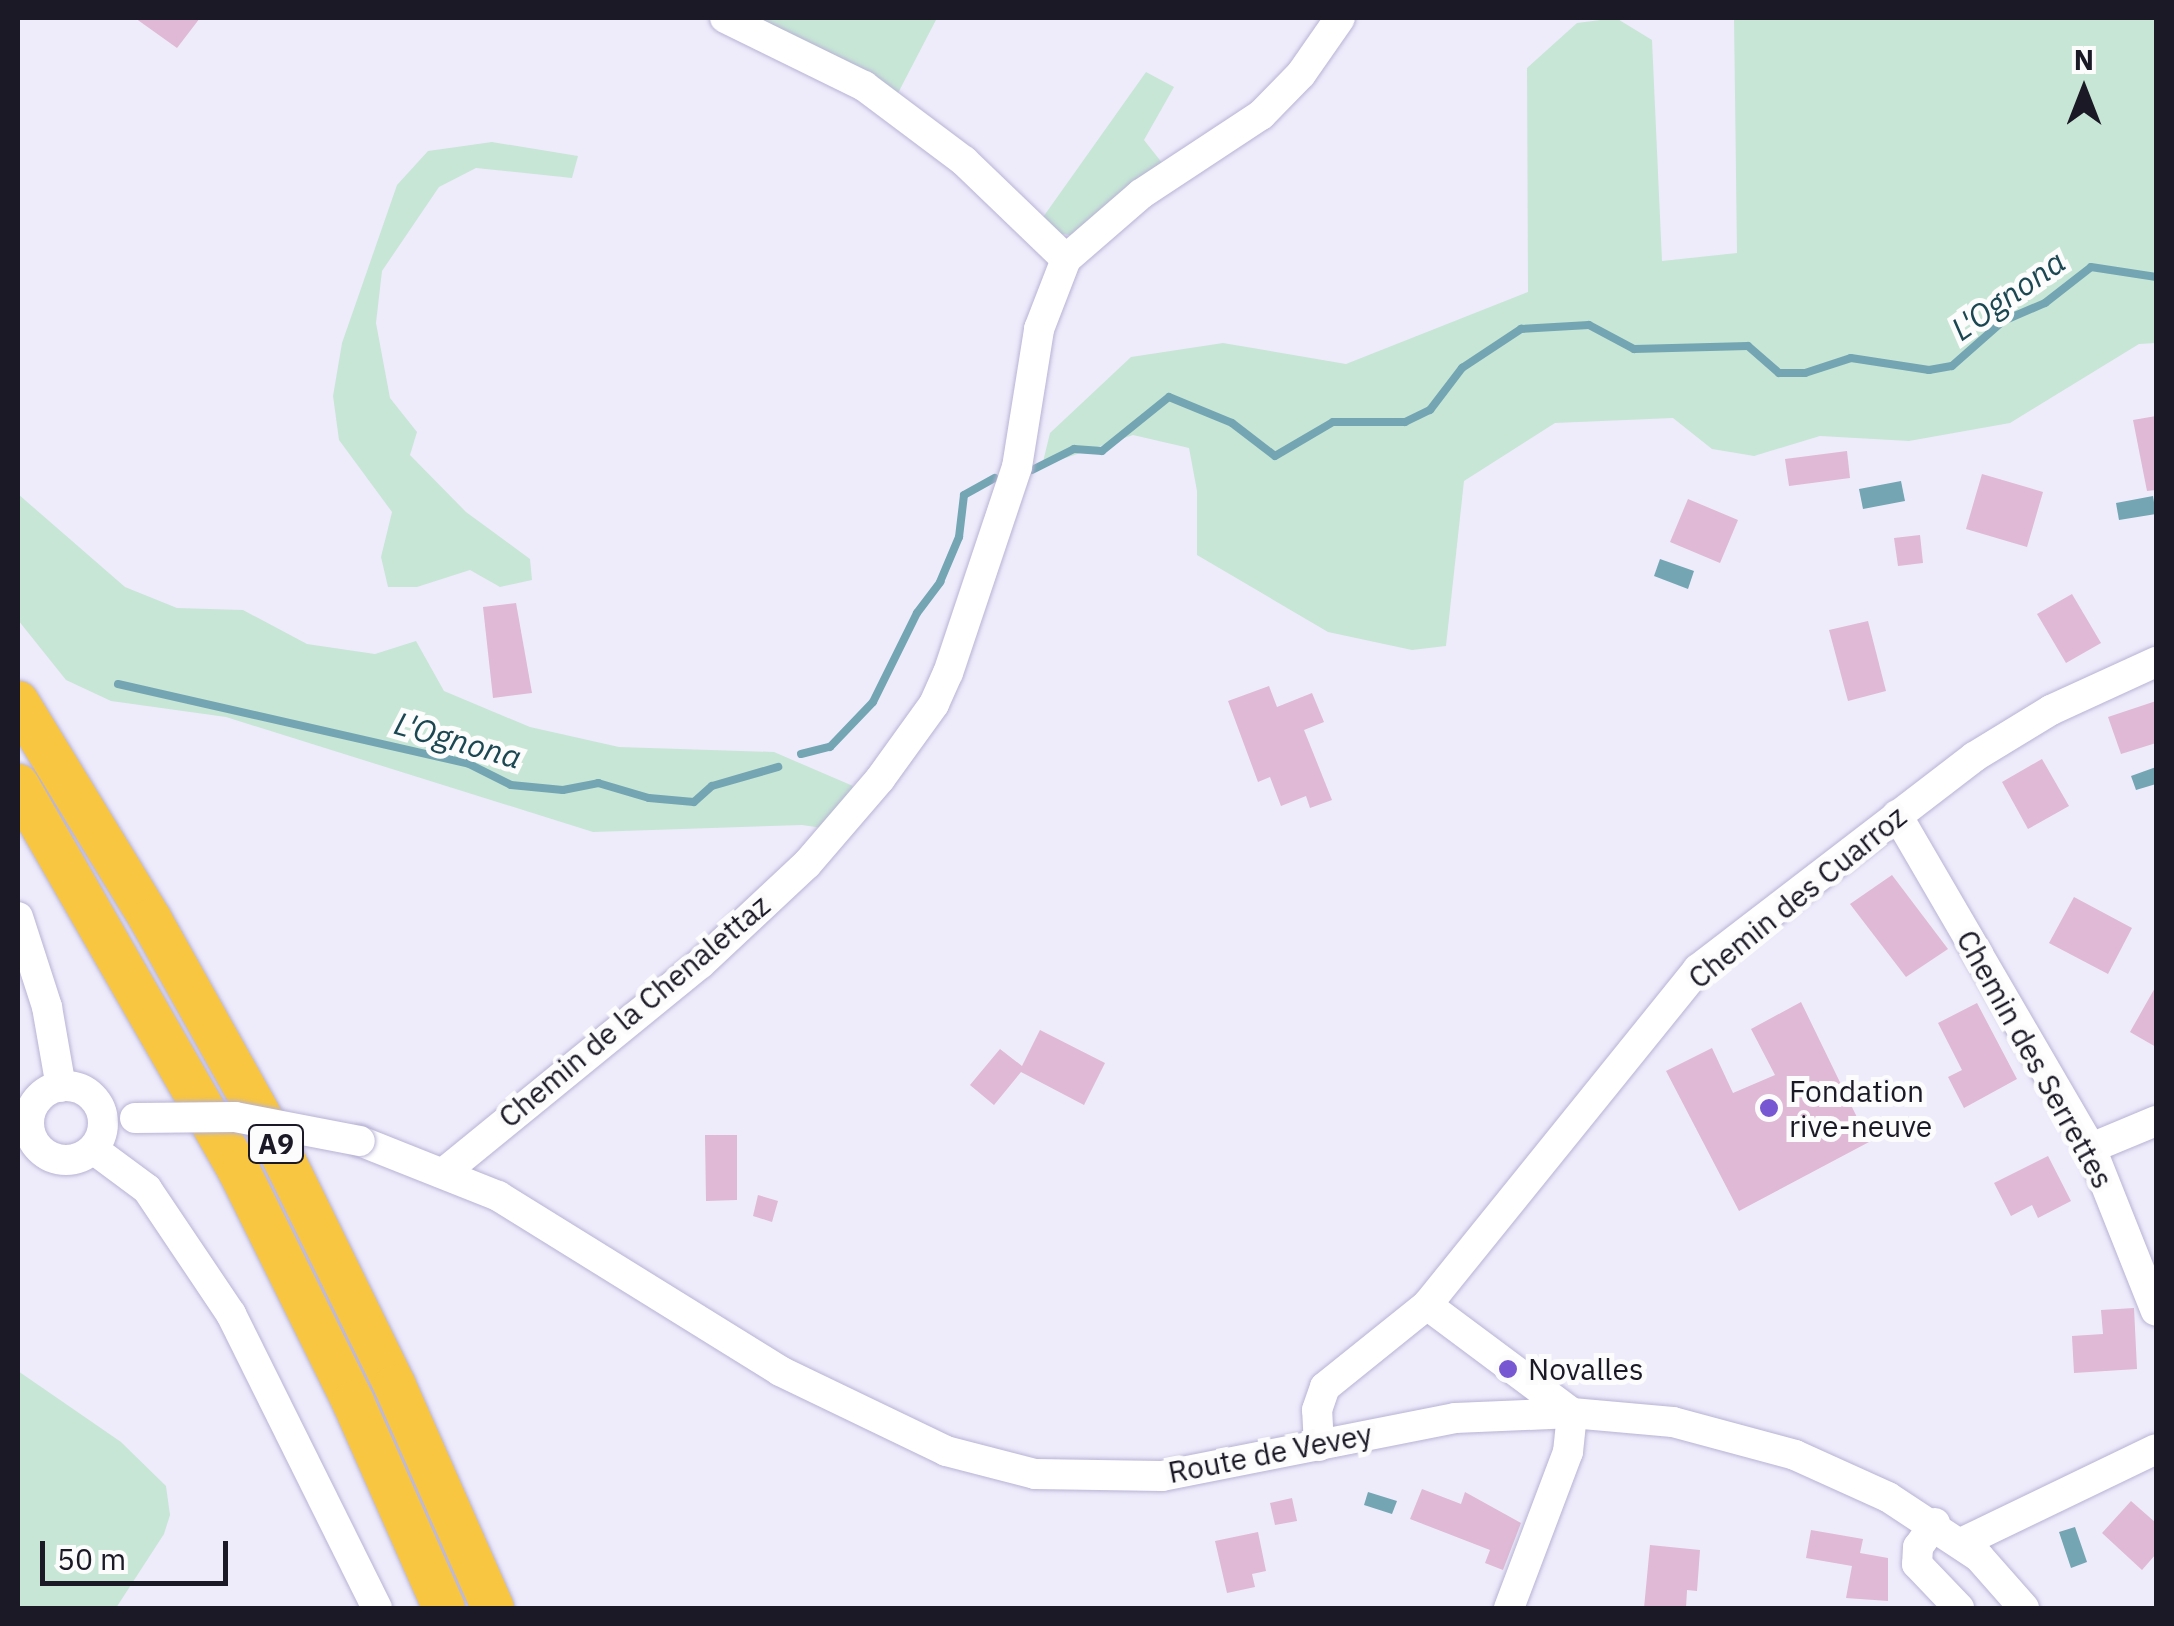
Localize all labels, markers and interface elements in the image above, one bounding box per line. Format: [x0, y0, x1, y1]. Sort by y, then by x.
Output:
north arrow [2034, 40, 2134, 140]
text: N [2074, 41, 2094, 78]
water label: L'Ognona [1944, 242, 2072, 348]
water label: L'Ognona [390, 704, 526, 776]
street label: Chemin des Cuarroz [1681, 798, 1913, 996]
street label: Chemin de la Chenalettaz [491, 887, 777, 1135]
street label: Chemin des Serrettes [1949, 924, 2121, 1194]
place label: Fondation rive-neuve [1789, 1073, 1932, 1144]
marker: Fondation rive-neuve [1758, 1097, 1780, 1119]
road number: A9 [246, 1121, 306, 1167]
place label: Novalles [1528, 1351, 1644, 1387]
marker: Novalles [1497, 1358, 1519, 1380]
street label: Route de Vevey [1165, 1416, 1375, 1490]
scale bar [45, 1521, 232, 1583]
text: 50 m [57, 1539, 126, 1578]

